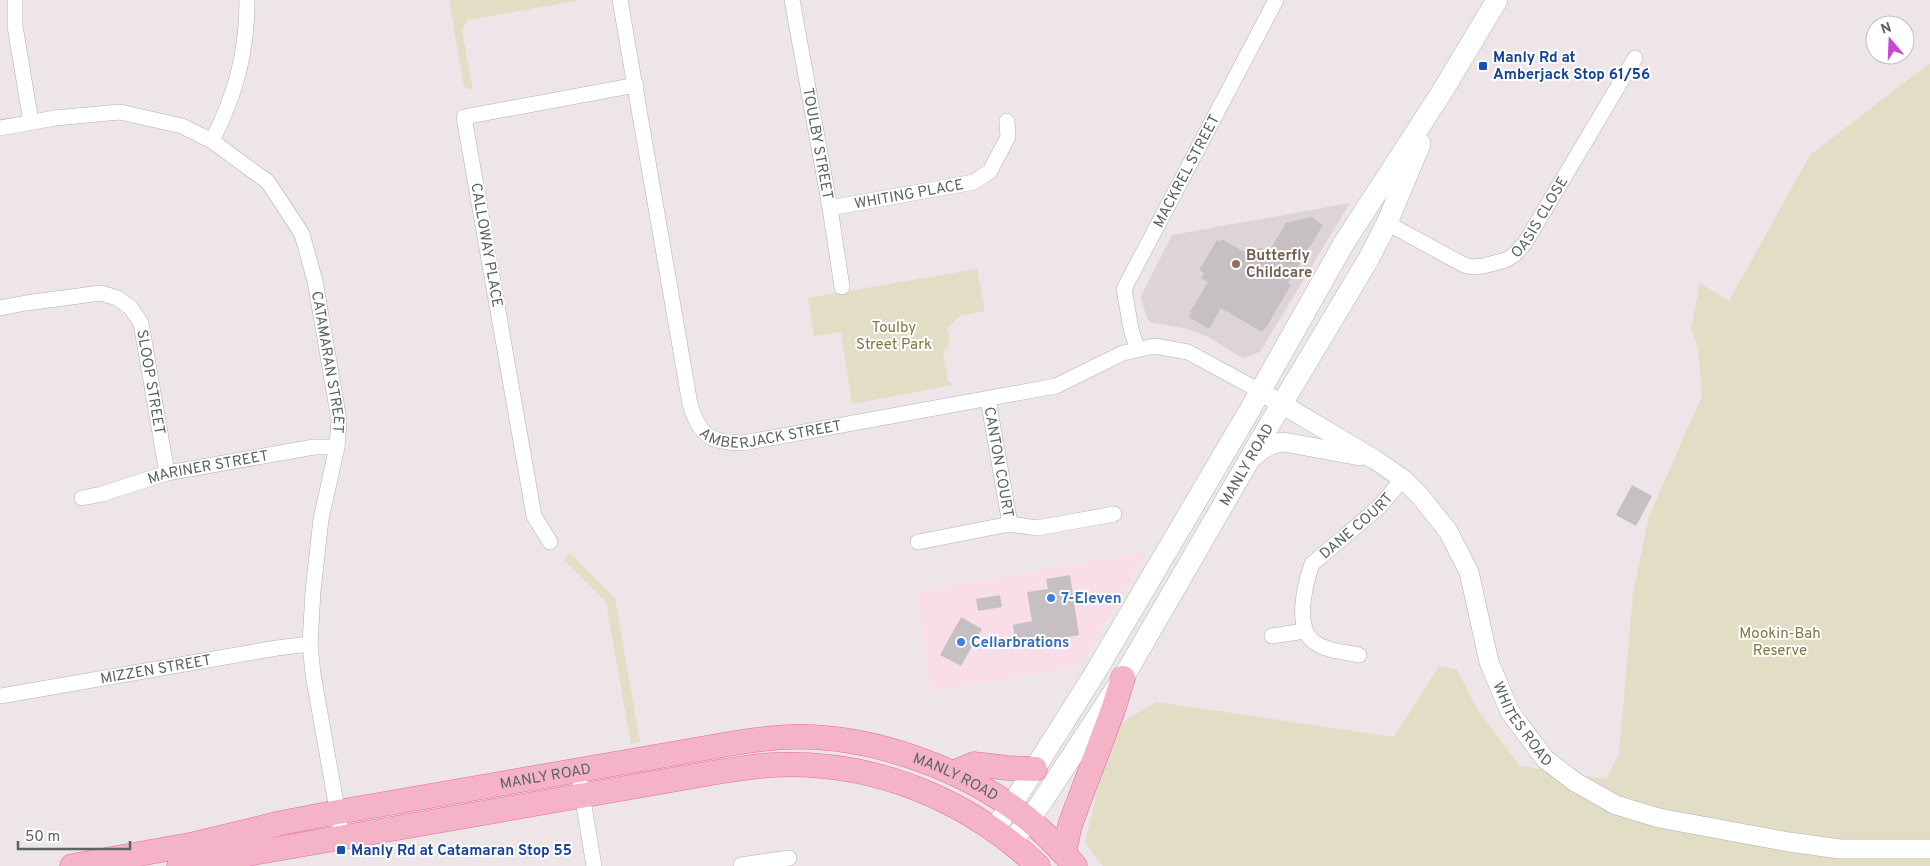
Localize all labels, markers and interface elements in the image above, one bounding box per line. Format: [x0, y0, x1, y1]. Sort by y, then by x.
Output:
north arrow [1865, 15, 1915, 65]
text: N [1879, 19, 1894, 39]
place label: Manly Rd at Amberjack Stop 61/56 [1493, 49, 1650, 85]
marker: Manly Rd at Amberjack Stop 61/56 [1477, 60, 1489, 72]
street label: TOULBY STREET [797, 86, 836, 201]
street label: MACKREL STREET [1150, 112, 1225, 231]
street label: OASIS CLOSE [1508, 174, 1573, 263]
street label: WHITING PLACE [853, 176, 965, 214]
street label: CALLOWAY PLACE [465, 182, 506, 309]
place label: Butterfly Childcare [1246, 247, 1312, 283]
marker: Butterfly Childcare [1230, 258, 1242, 270]
street label: CATAMARAN STREET [306, 290, 347, 434]
park label: Toulby Street Park [856, 319, 932, 355]
street label: SLOOP STREET [131, 328, 168, 436]
street label: CANTON COURT [979, 405, 1017, 519]
street label: AMBERJACK STREET [695, 417, 843, 454]
street label: MANLY ROAD [1216, 421, 1279, 510]
street label: MARINER STREET [145, 447, 270, 490]
street label: DANE COURT [1316, 489, 1398, 564]
place label: 7-Eleven [1061, 590, 1122, 609]
marker: 7-Eleven [1045, 592, 1057, 604]
park label: Mookin-Bah Reserve [1739, 625, 1821, 661]
place label: Cellarbrations [971, 634, 1069, 653]
marker: Cellarbrations [955, 636, 967, 648]
street label: MIZZEN STREET [99, 652, 213, 689]
street label: WHITES ROAD [1487, 679, 1555, 772]
street label: MANLY ROAD [910, 750, 1001, 806]
street label: MANLY ROAD [499, 760, 593, 795]
scale bar [18, 818, 130, 850]
text: 50 m [25, 828, 60, 847]
place label: Manly Rd at Catamaran Stop 55 [351, 842, 572, 861]
marker: Manly Rd at Catamaran Stop 55 [335, 844, 347, 856]

